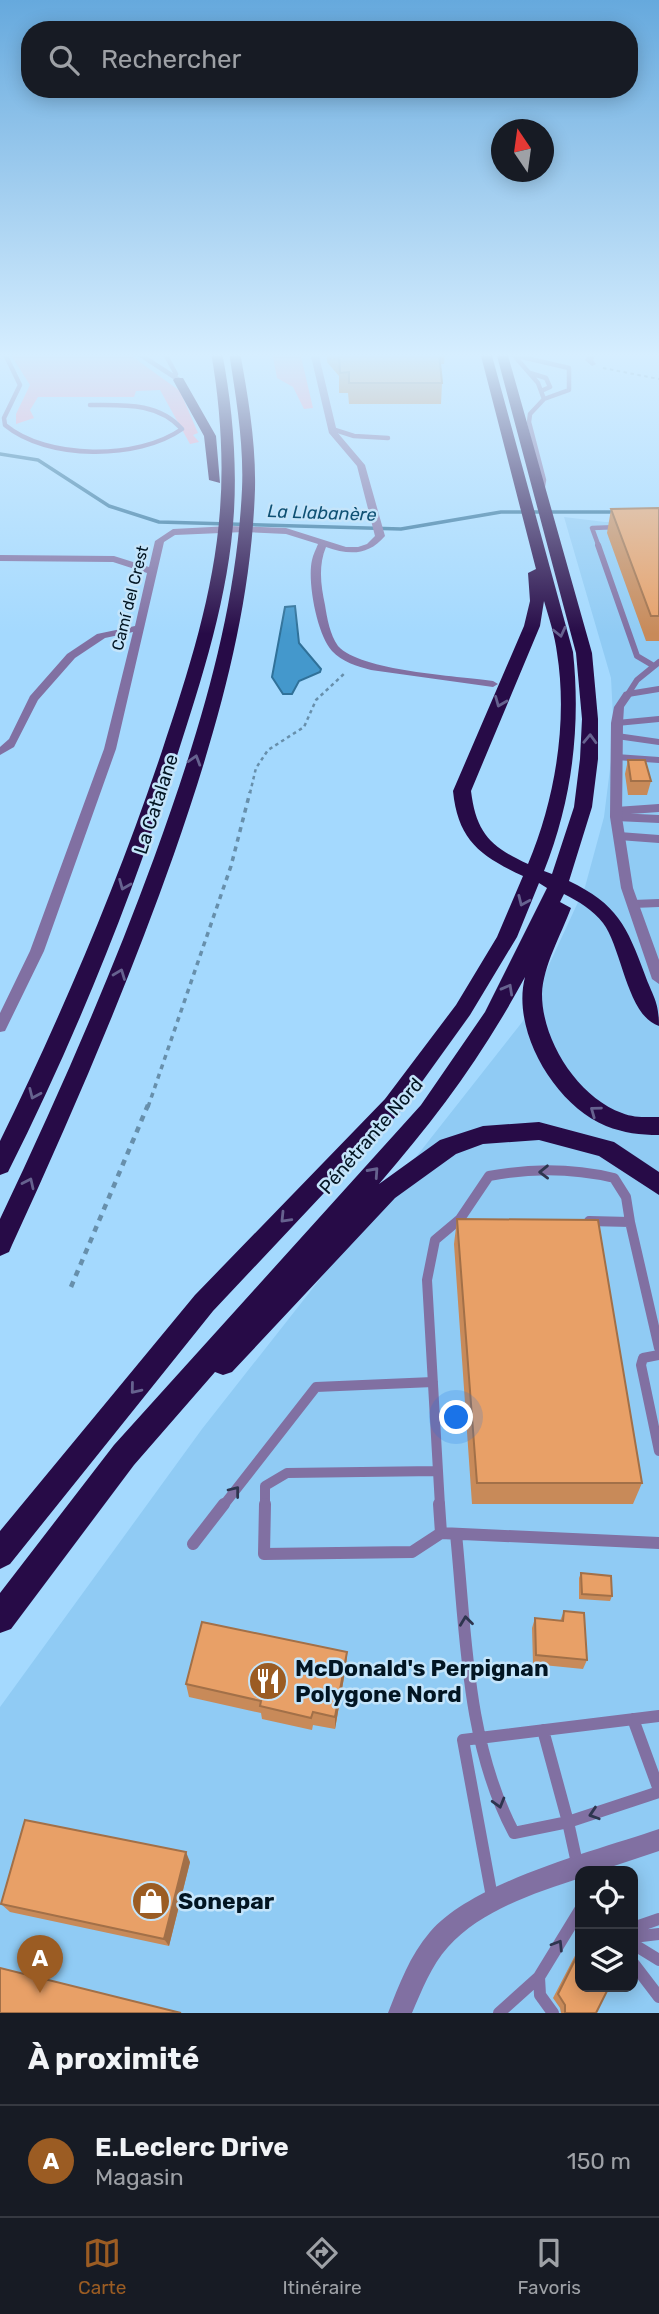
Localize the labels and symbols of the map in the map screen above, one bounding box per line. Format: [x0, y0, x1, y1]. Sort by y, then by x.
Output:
north arrow [491, 119, 554, 182]
water label: La Llabanère [267, 500, 377, 526]
street label: Camí del Crest [108, 543, 152, 653]
one-way arrow [552, 626, 566, 638]
one-way arrow [495, 696, 509, 708]
one-way arrow [582, 734, 598, 744]
street label: La Catalane [129, 751, 183, 857]
one-way arrow [187, 754, 202, 766]
one-way arrow [118, 878, 132, 890]
one-way arrow [517, 894, 531, 906]
one-way arrow [111, 969, 125, 981]
one-way arrow [500, 984, 513, 996]
street label: Pénétrante Nord [314, 1073, 428, 1199]
one-way arrow [28, 1087, 42, 1099]
one-way arrow [591, 1106, 603, 1119]
one-way arrow [538, 1164, 549, 1179]
one-way arrow [366, 1167, 378, 1180]
one-way arrow [21, 1178, 35, 1190]
one-way arrow [281, 1210, 294, 1223]
one-way arrow [130, 1381, 143, 1393]
your location [439, 1400, 473, 1434]
one-way arrow [227, 1486, 240, 1498]
one-way arrow [459, 1615, 474, 1627]
place label: McDonald's Perpignan Polygone Nord [295, 1654, 549, 1708]
restaurant icon: McDonald's Perpignan Polygone Nord [247, 1660, 289, 1702]
one-way arrow [491, 1797, 506, 1809]
one-way arrow [588, 1805, 600, 1820]
shop icon: Sonepar [130, 1880, 172, 1922]
place label: Sonepar [178, 1887, 275, 1915]
pin: A [17, 1935, 63, 1993]
one-way arrow [550, 1940, 563, 1953]

